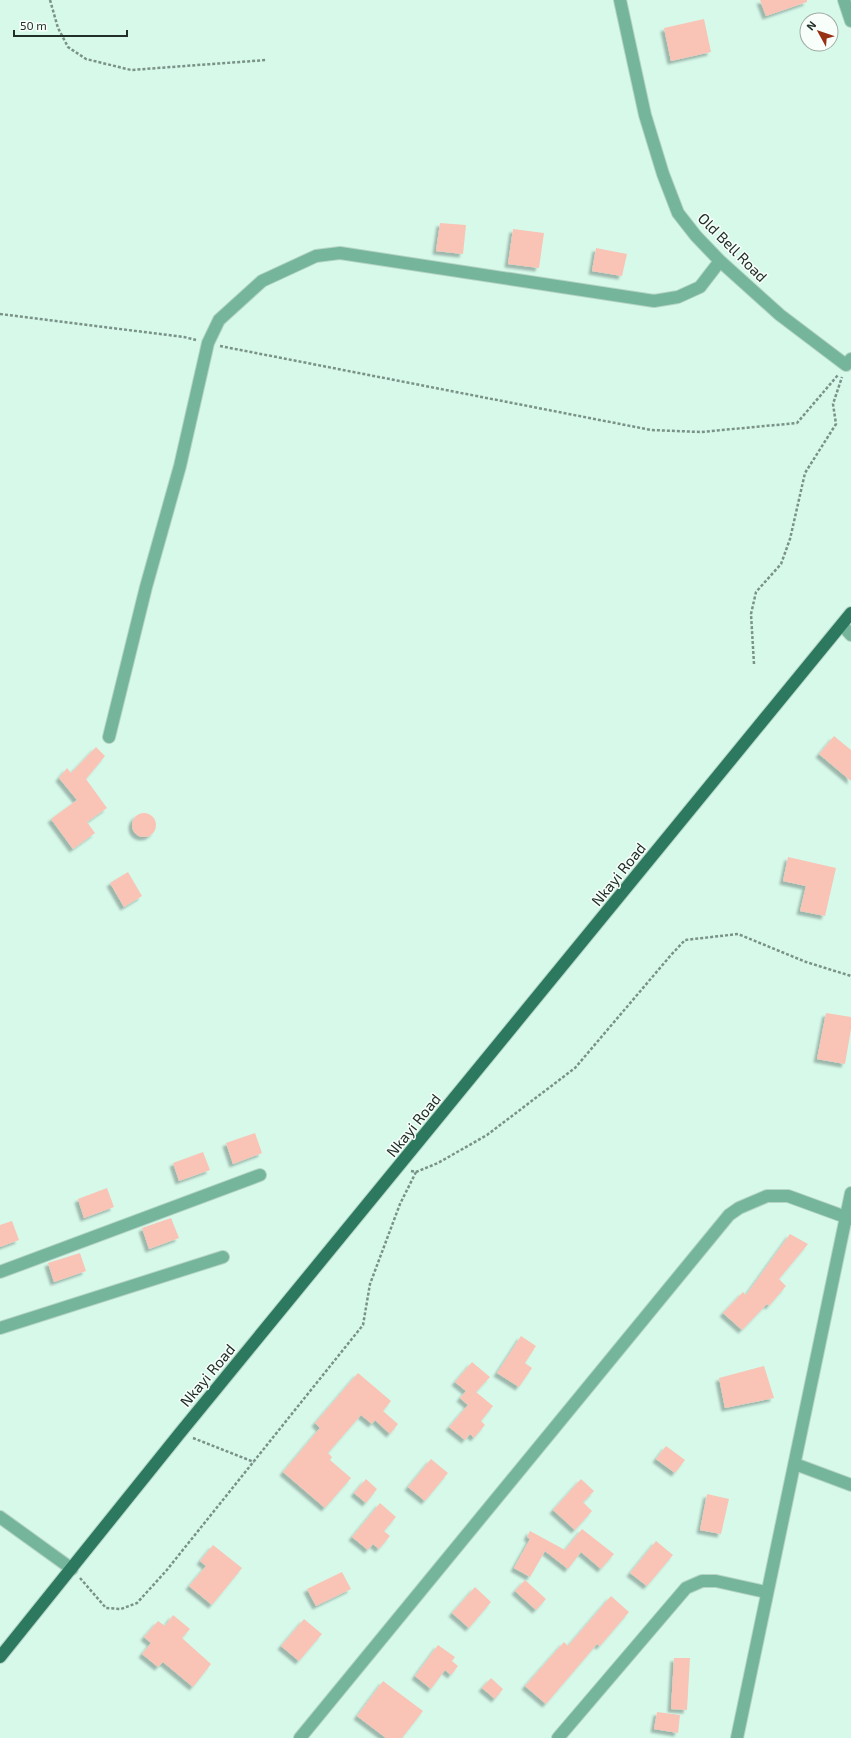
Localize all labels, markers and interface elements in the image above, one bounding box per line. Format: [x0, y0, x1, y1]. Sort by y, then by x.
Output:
scale bar [14, 12, 127, 38]
north arrow [799, 12, 839, 52]
text: 50 m [20, 18, 47, 32]
text: N [803, 18, 819, 32]
street label: Old Bell Road [695, 209, 771, 285]
street label: Nkayi Road [587, 839, 649, 909]
street label: Nkayi Road [382, 1090, 444, 1160]
street label: Nkayi Road [176, 1340, 238, 1410]

